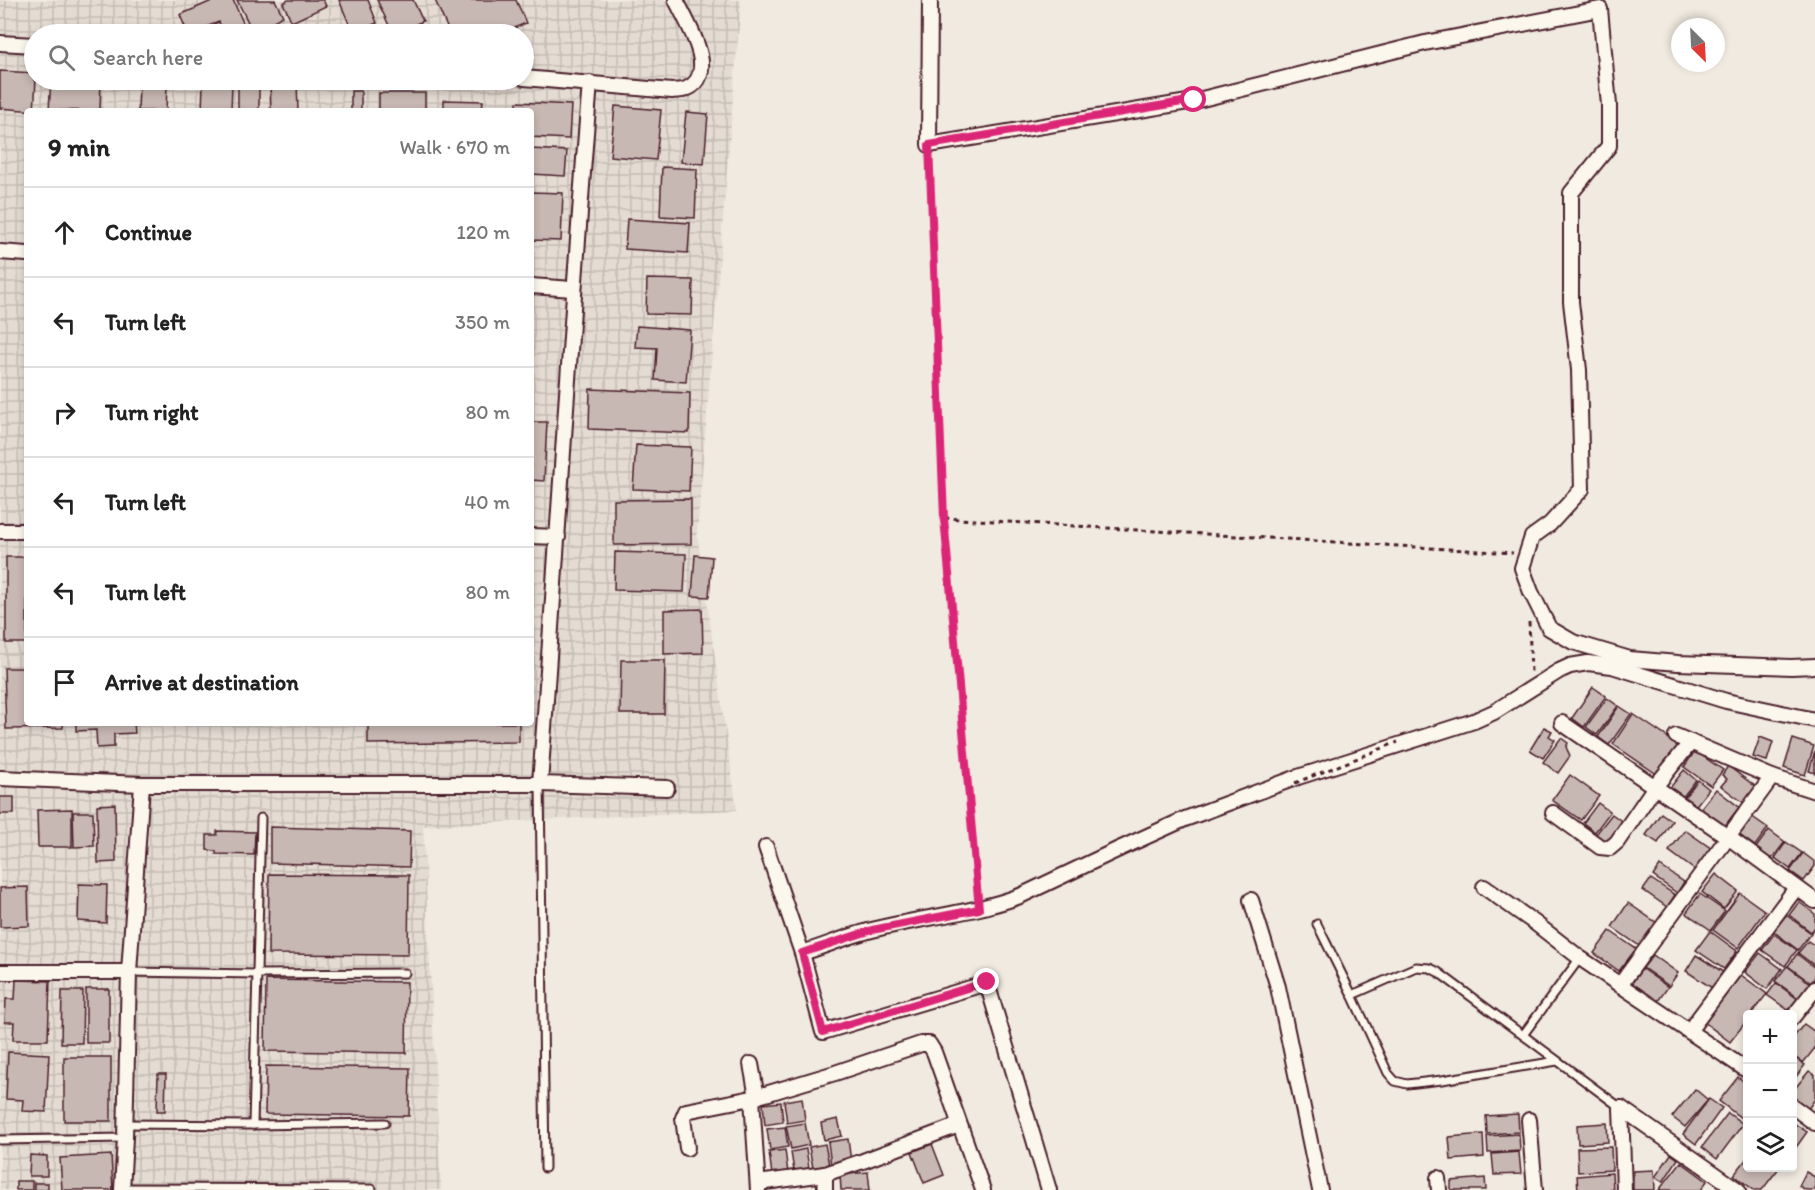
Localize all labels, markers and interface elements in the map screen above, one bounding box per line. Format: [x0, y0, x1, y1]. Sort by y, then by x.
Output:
north arrow [1671, 18, 1725, 72]
search box [24, 24, 534, 90]
icon: search [45, 41, 78, 74]
text: Search here [93, 44, 203, 71]
route start [1180, 86, 1206, 112]
text: 9 min [48, 131, 110, 163]
text: Walk · 670 m [399, 135, 510, 159]
icon: ahead [48, 216, 81, 249]
text: Continue [105, 219, 192, 246]
text: 120 m [457, 220, 510, 244]
icon: left [48, 306, 81, 339]
text: Turn left [105, 309, 186, 336]
text: 350 m [455, 310, 510, 334]
icon: right [48, 396, 81, 429]
text: Turn right [105, 399, 199, 426]
text: 80 m [465, 400, 510, 424]
icon: left [48, 486, 81, 519]
text: Turn left [105, 489, 186, 516]
text: 40 m [464, 490, 510, 514]
icon: left [48, 576, 81, 609]
text: Turn left [105, 579, 186, 606]
text: 80 m [465, 580, 510, 604]
icon: arrive [48, 666, 81, 699]
text: Arrive at destination [105, 669, 299, 696]
route end [973, 968, 999, 994]
map controls [1743, 1010, 1797, 1172]
button: + [1743, 1010, 1797, 1064]
button: − [1743, 1064, 1797, 1118]
button: layers [1743, 1118, 1797, 1172]

